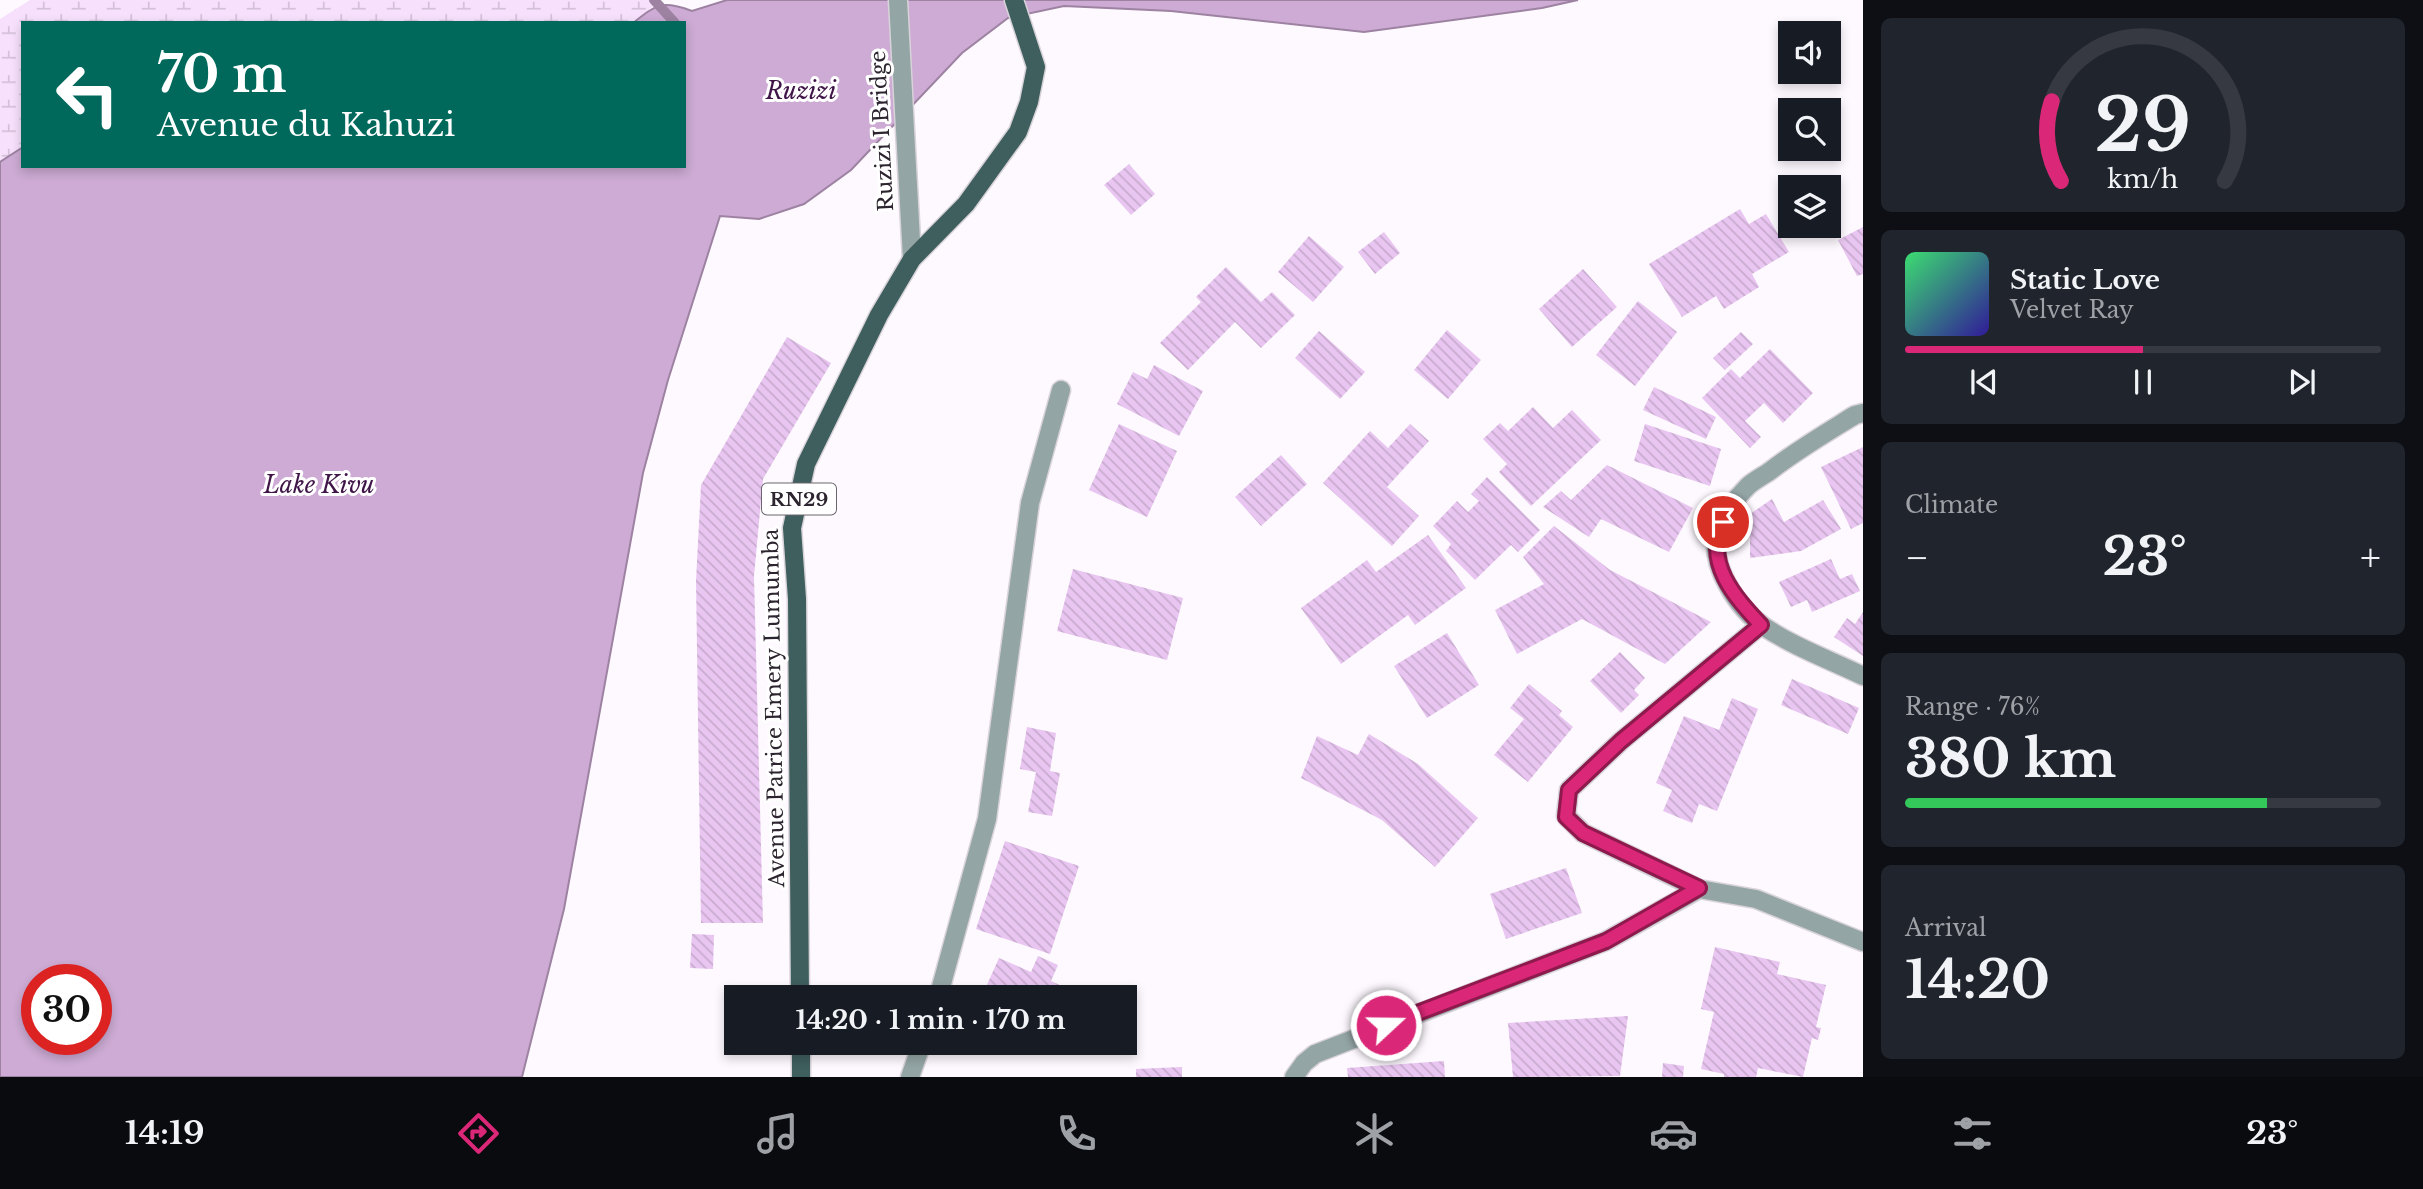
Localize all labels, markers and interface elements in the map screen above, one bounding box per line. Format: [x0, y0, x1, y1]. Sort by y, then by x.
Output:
map controls [1778, 21, 1841, 238]
button: sound [1778, 21, 1841, 84]
text: 70 m [157, 44, 287, 105]
icon: left [42, 49, 133, 140]
street label: Ruzizi I Bridge [865, 50, 899, 212]
water label: Ruzizi [765, 77, 836, 105]
text: 29 [2095, 80, 2191, 171]
button: search [1778, 98, 1841, 161]
text: Avenue du Kahuzi [157, 105, 455, 145]
text: km/h [2108, 164, 2178, 195]
button: layers [1778, 175, 1841, 238]
text: Static Love [2010, 264, 2160, 296]
text: Velvet Ray [2010, 296, 2134, 324]
icon: previous [1965, 363, 2003, 401]
icon: pause [2124, 363, 2162, 401]
icon: next [2283, 363, 2321, 401]
water label: Lake Kivu [263, 471, 374, 499]
road number: RN29 [762, 484, 836, 514]
text: Climate [1905, 491, 1998, 519]
pin [1693, 492, 1753, 552]
icon: arrive [1704, 503, 1742, 541]
text: 23° [2102, 525, 2187, 589]
street label: Avenue Patrice Emery Lumumba [758, 528, 790, 889]
text: − [1905, 534, 1929, 581]
text: + [2360, 534, 2381, 581]
text: Range · 76% [1905, 693, 2040, 721]
text: 380 km [1905, 727, 2116, 791]
text: Arrival [1905, 914, 1986, 942]
text: 14:20 [1905, 948, 2050, 1012]
speed limit sign: 30 [21, 964, 112, 1055]
position arrow [1349, 988, 1423, 1062]
text: 14:20 · 1 min · 170 m [795, 1004, 1066, 1036]
icon: directions [454, 1109, 503, 1158]
icon: music [753, 1109, 802, 1158]
icon: phone [1052, 1109, 1101, 1158]
icon: climate [1350, 1109, 1399, 1158]
icon: car [1649, 1109, 1698, 1158]
icon: filters [1948, 1109, 1997, 1158]
text: 14:19 [125, 1113, 205, 1153]
text: 23° [2246, 1113, 2298, 1153]

